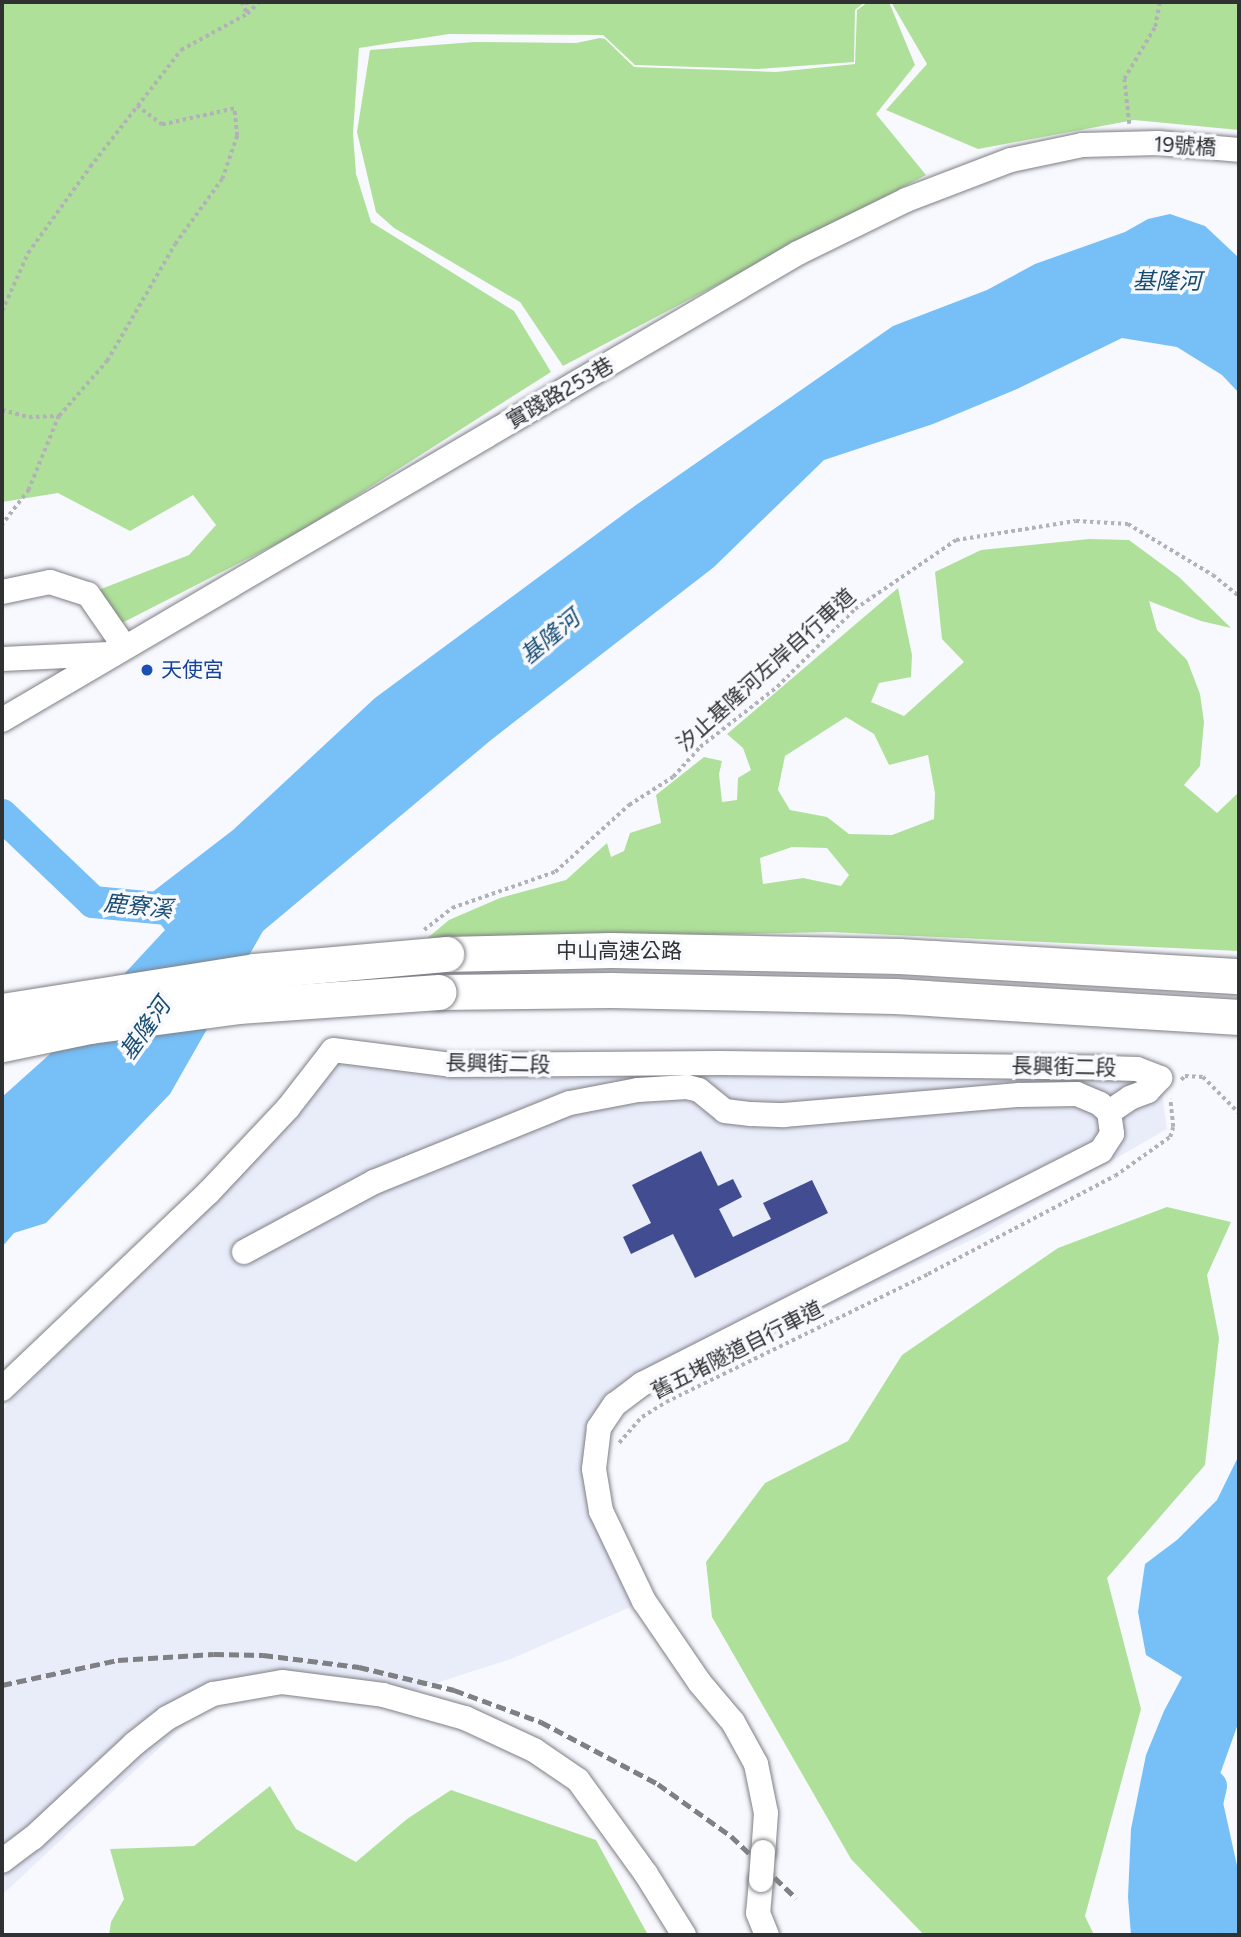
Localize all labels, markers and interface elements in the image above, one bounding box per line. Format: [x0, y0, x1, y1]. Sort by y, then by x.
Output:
street label: 19號橋 [1153, 132, 1217, 160]
water label: 基隆河 [1133, 267, 1201, 295]
street label: 實踐路253巷 [502, 352, 618, 434]
street label: 汐止基隆河左岸自行車道 [672, 583, 860, 757]
water label: 基隆河 [515, 604, 585, 670]
place label: 天使宮 [161, 657, 224, 683]
marker: 天使宮 [139, 662, 155, 678]
water label: 鹿寮溪 [102, 889, 174, 923]
street label: 中山高速公路 [556, 938, 682, 964]
water label: 基隆河 [114, 993, 176, 1065]
street label: 長興街二段 [445, 1050, 551, 1078]
street label: 長興街二段 [1011, 1053, 1117, 1081]
street label: 舊五堵隧道自行車道 [647, 1296, 827, 1404]

